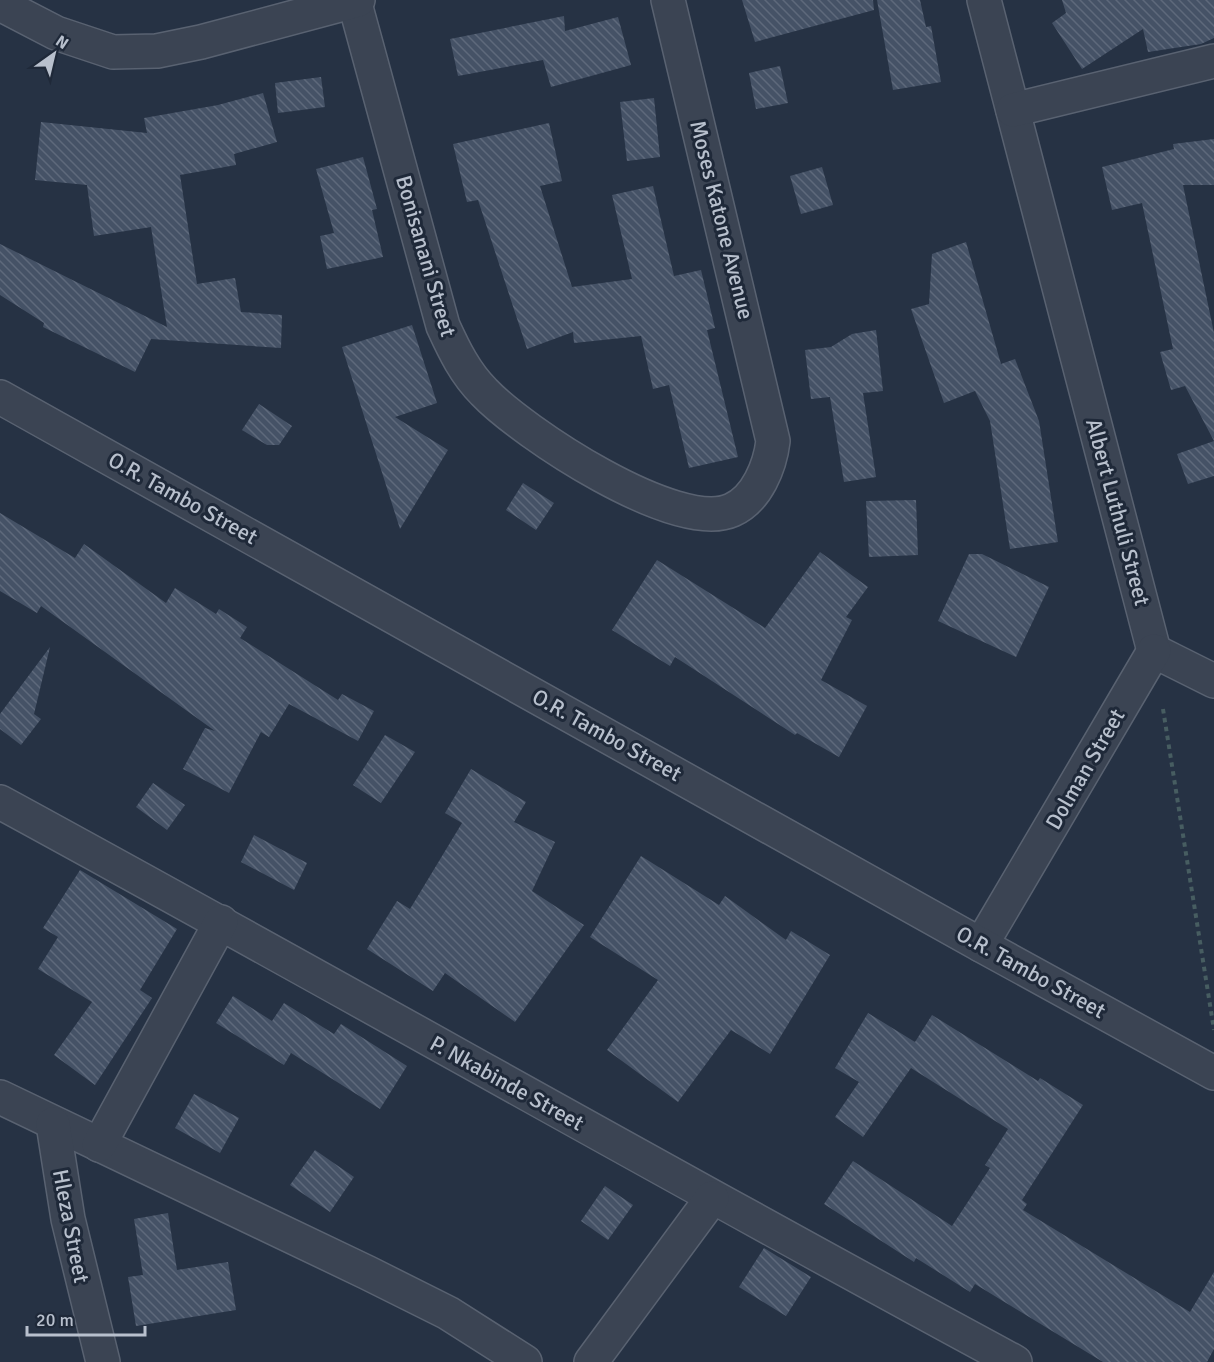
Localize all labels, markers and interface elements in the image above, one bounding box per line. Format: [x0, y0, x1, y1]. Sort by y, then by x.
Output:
north arrow [24, 24, 84, 84]
text: N [52, 31, 72, 54]
street label: Moses Katone Avenue [684, 118, 760, 322]
street label: Bonisanani Street [390, 172, 462, 340]
street label: Albert Luthuli Street [1080, 415, 1156, 609]
street label: O.R. Tambo Street [104, 446, 263, 550]
street label: O.R. Tambo Street [528, 683, 687, 787]
street label: Dolman Street [1040, 704, 1131, 834]
street label: O.R. Tambo Street [952, 920, 1111, 1024]
street label: P. Nkabinde Street [425, 1030, 589, 1137]
street label: Hleza Street [47, 1167, 95, 1285]
scale bar [27, 1299, 146, 1337]
text: 20 m [36, 1309, 74, 1331]

